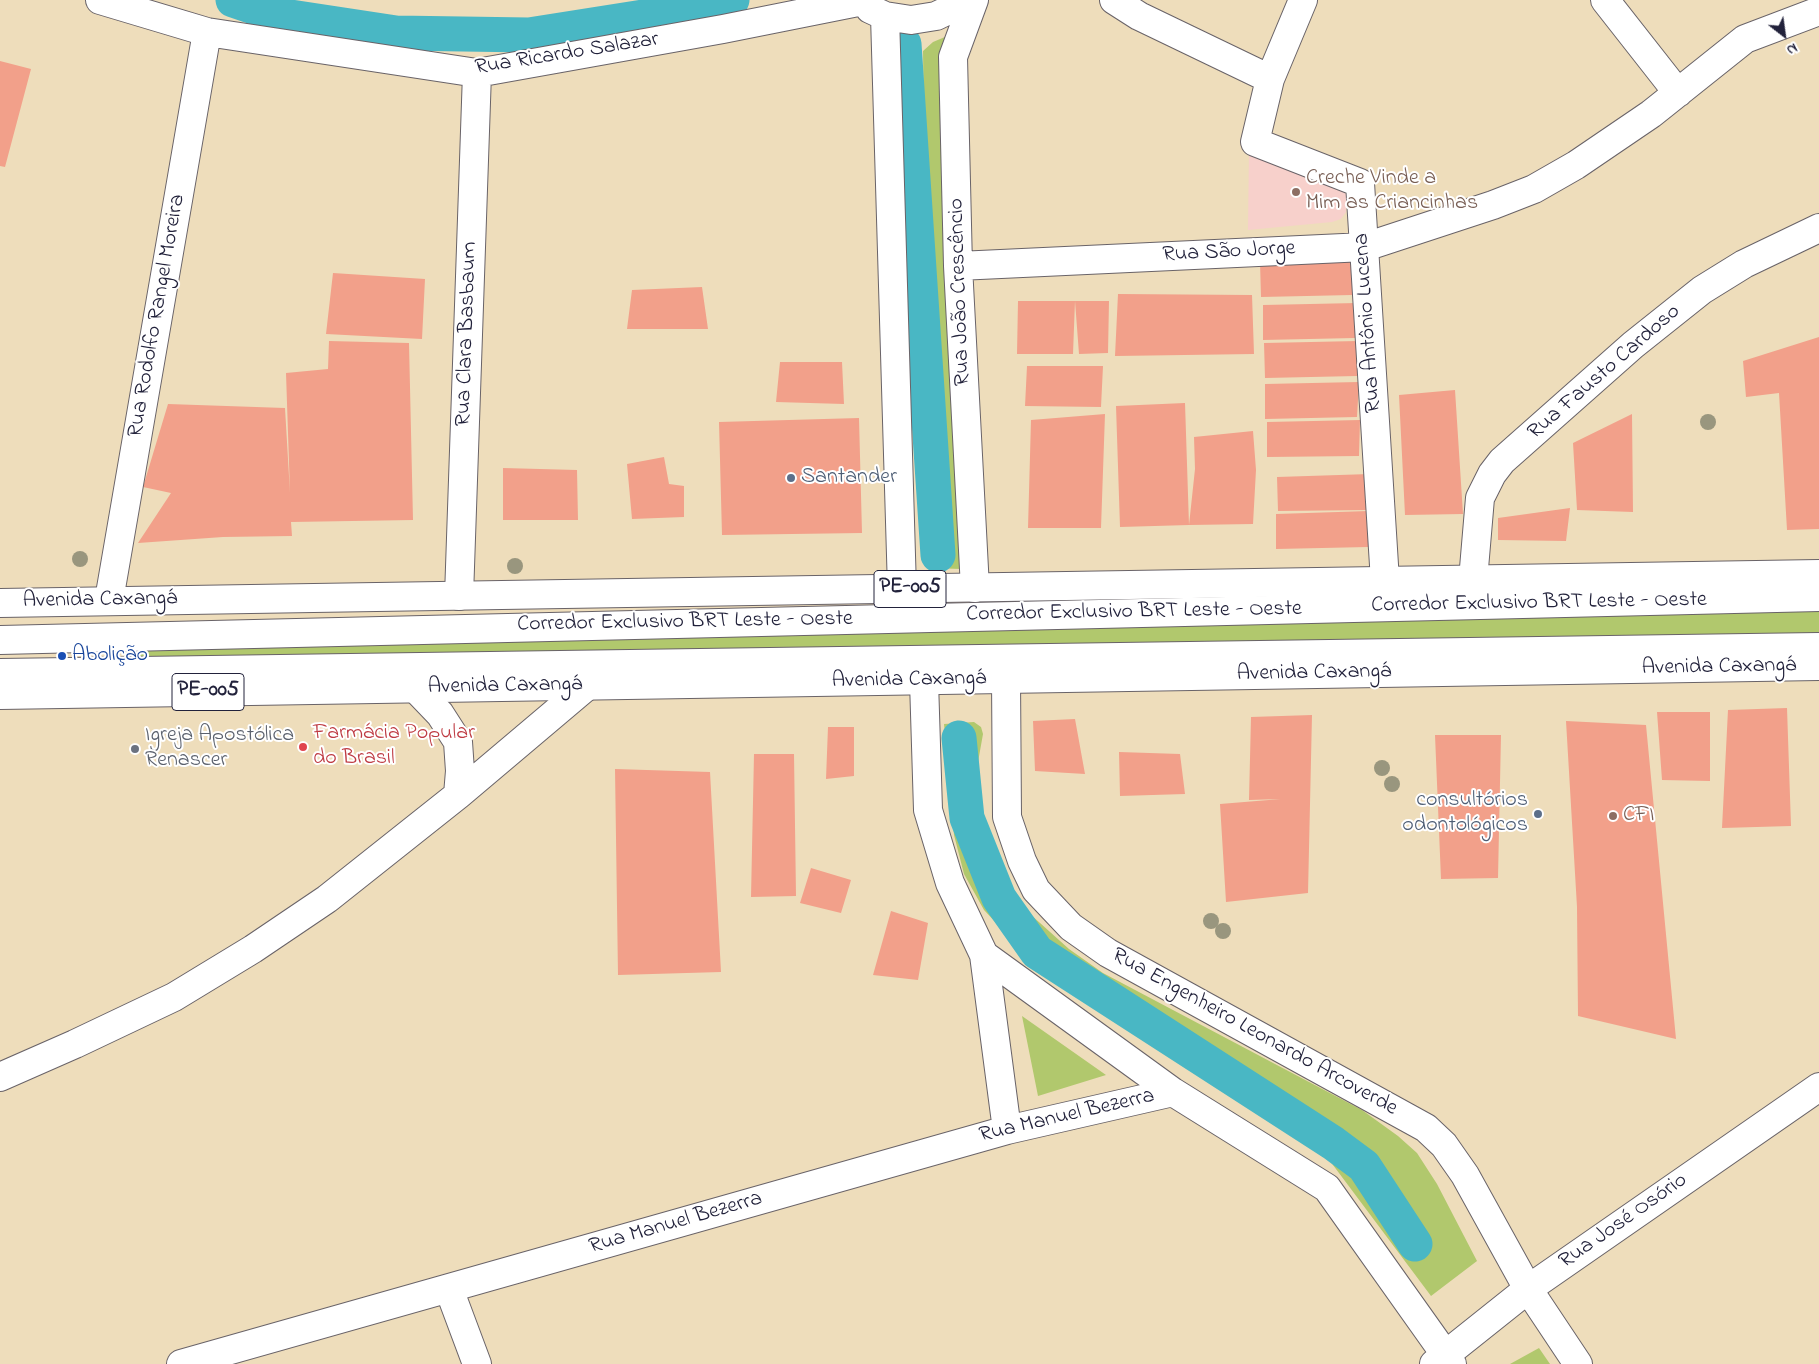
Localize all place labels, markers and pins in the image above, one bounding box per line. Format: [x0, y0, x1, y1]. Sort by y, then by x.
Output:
place label: Creche Vinde a Mim as Criancinhas [1306, 166, 1478, 218]
marker: Creche Vinde a Mim as Criancinhas [1290, 186, 1302, 198]
place label: Santander [801, 465, 897, 491]
marker: Santander [785, 472, 797, 484]
place label: Abolição [72, 643, 148, 669]
marker: Abolição [56, 650, 68, 662]
place label: Farmácia Popular do Brasil [313, 721, 475, 772]
place label: Igreja Apostólica Renascer [145, 723, 294, 774]
marker: Farmácia Popular do Brasil [297, 741, 309, 753]
marker: Igreja Apostólica Renascer [129, 743, 141, 755]
place label: consultórios odontológicos [1402, 788, 1528, 839]
place label: CFI [1623, 803, 1655, 829]
marker: consultórios odontológicos [1532, 808, 1544, 820]
marker: CFI [1607, 810, 1619, 822]

